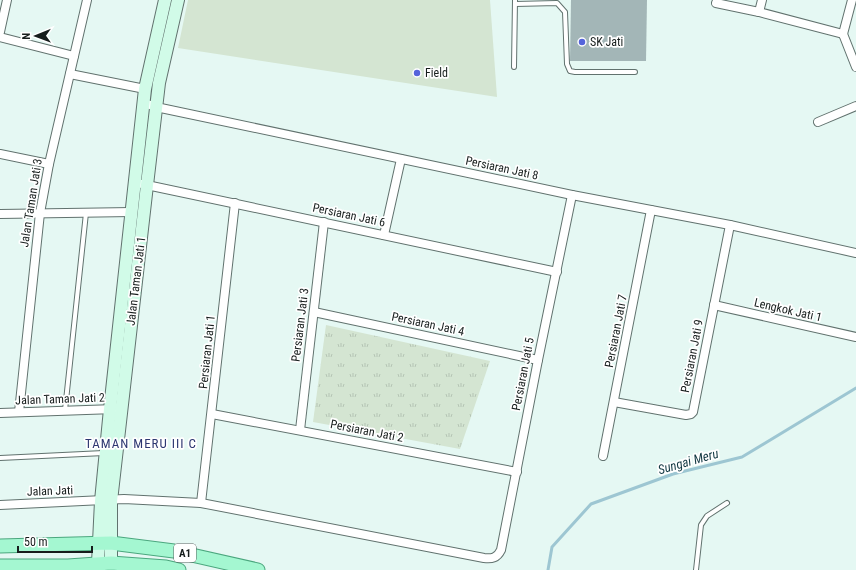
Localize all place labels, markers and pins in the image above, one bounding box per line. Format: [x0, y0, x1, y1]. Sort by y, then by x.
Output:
place label: SK Jati [590, 35, 623, 49]
marker: SK Jati [577, 37, 587, 47]
place label: Field [425, 66, 448, 80]
marker: Field [412, 68, 422, 78]

